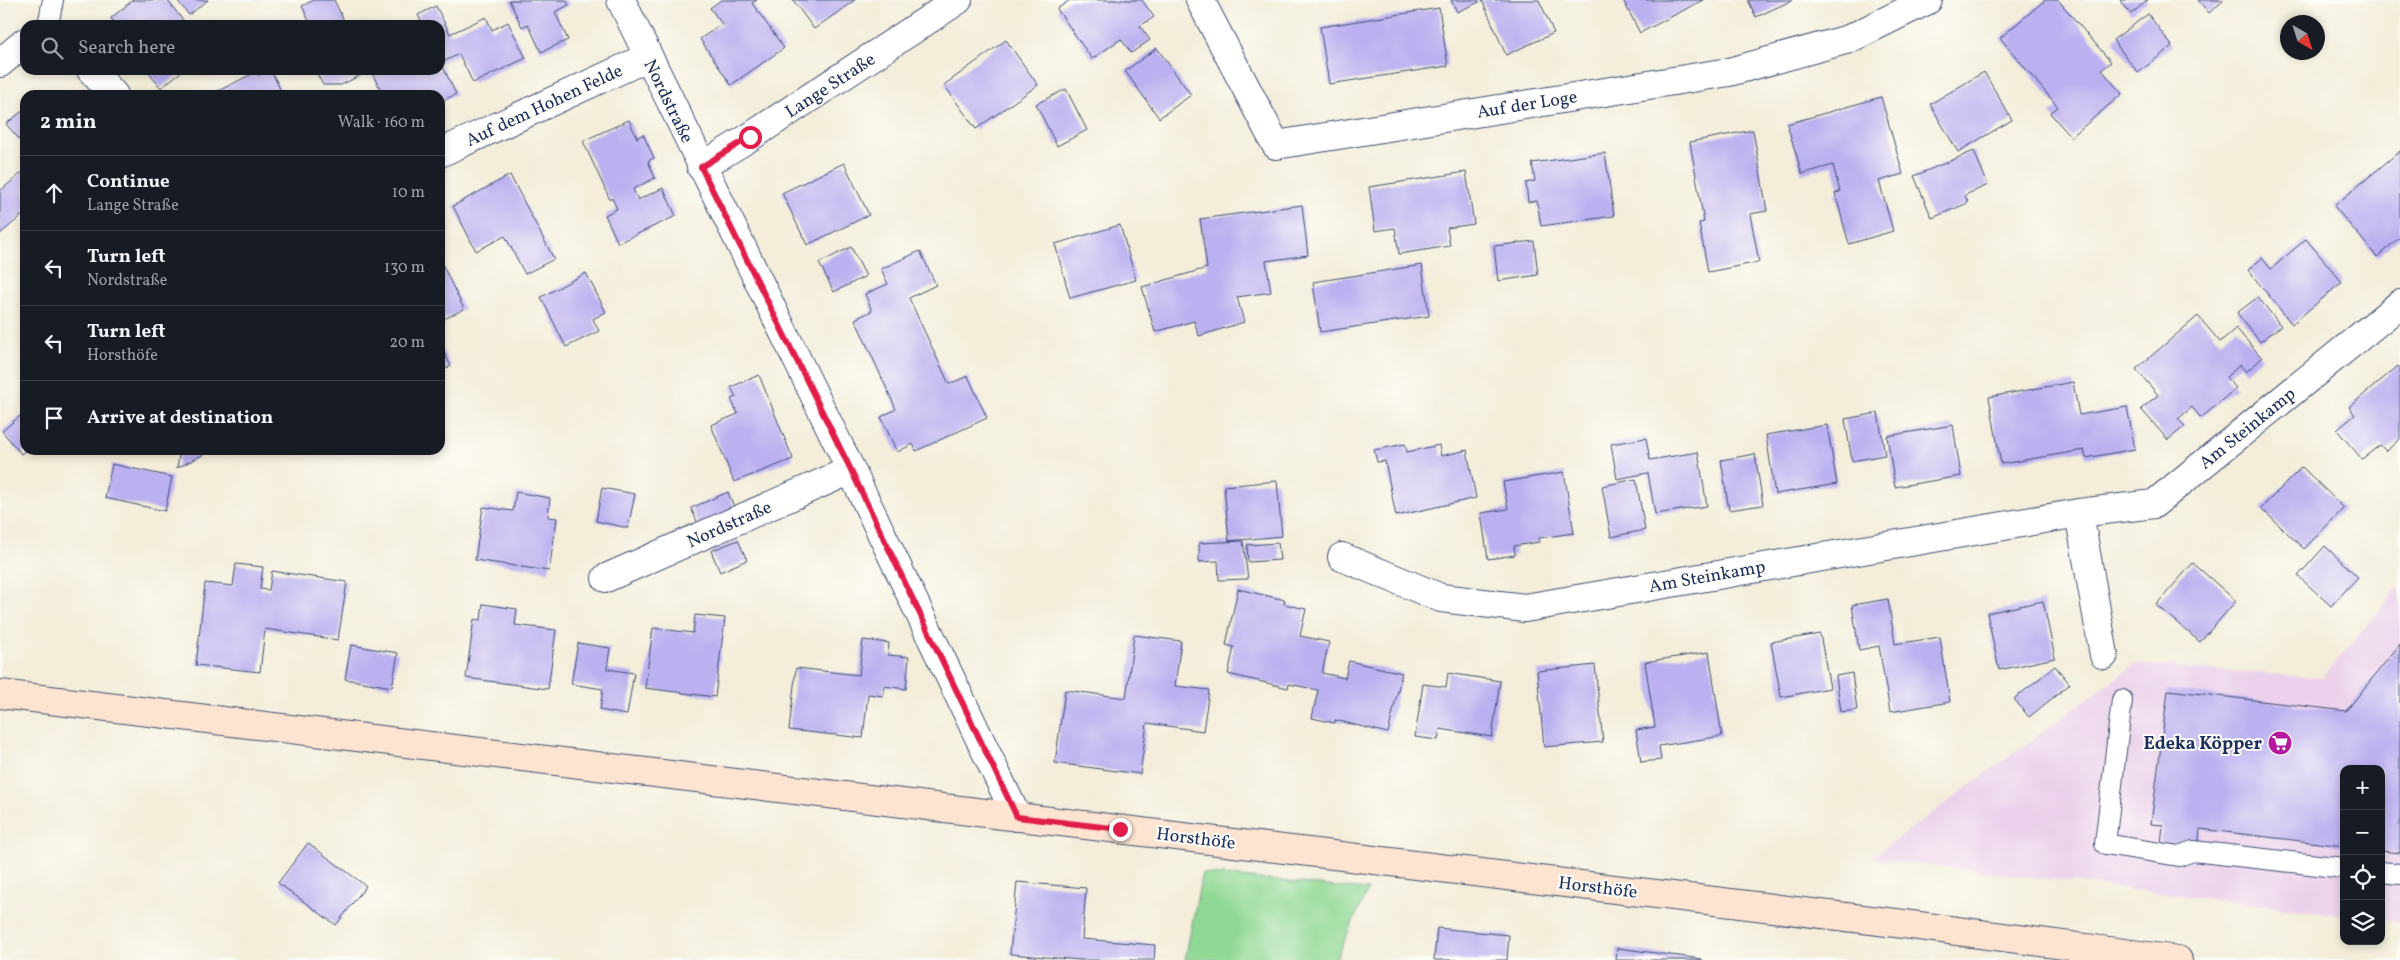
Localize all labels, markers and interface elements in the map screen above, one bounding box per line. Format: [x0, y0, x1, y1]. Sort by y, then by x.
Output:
north arrow [2280, 15, 2325, 60]
search box [20, 20, 445, 75]
icon: search [38, 34, 66, 62]
text: Search here [78, 35, 175, 61]
street label: Lange Straße [781, 48, 881, 125]
street label: Nordstraße [637, 56, 699, 148]
street label: Auf dem Hohen Felde [462, 59, 627, 154]
street label: Auf der Loge [1475, 85, 1579, 126]
text: 2 min [40, 108, 97, 137]
text: Walk · 160 m [338, 112, 425, 134]
route start [739, 126, 762, 149]
text: Continue [87, 169, 170, 195]
icon: ahead [40, 179, 68, 207]
text: 10 m [392, 182, 425, 204]
text: Lange Straße [87, 195, 179, 217]
text: Turn left [87, 244, 166, 270]
icon: left [40, 254, 68, 282]
text: 130 m [384, 257, 425, 279]
text: Nordstraße [87, 270, 167, 292]
text: Turn left [87, 319, 166, 345]
icon: left [40, 329, 68, 357]
text: 20 m [390, 332, 425, 354]
text: Horsthöfe [87, 345, 158, 367]
street label: Am Steinkamp [2194, 382, 2302, 476]
icon: arrive [40, 404, 68, 432]
text: Arrive at destination [87, 405, 273, 431]
street label: Nordstraße [683, 496, 776, 555]
street label: Am Steinkamp [1647, 555, 1768, 600]
supermarket icon: Edeka Köpper [2267, 730, 2293, 756]
place label: Edeka Köpper [2143, 732, 2262, 757]
map controls [2340, 765, 2385, 945]
button: + [2340, 765, 2385, 810]
button: − [2340, 810, 2385, 855]
route end [1109, 818, 1132, 841]
street label: Horsthöfe [1155, 822, 1237, 857]
button: locate [2340, 855, 2385, 900]
street label: Horsthöfe [1557, 871, 1639, 906]
button: layers [2340, 900, 2385, 945]

